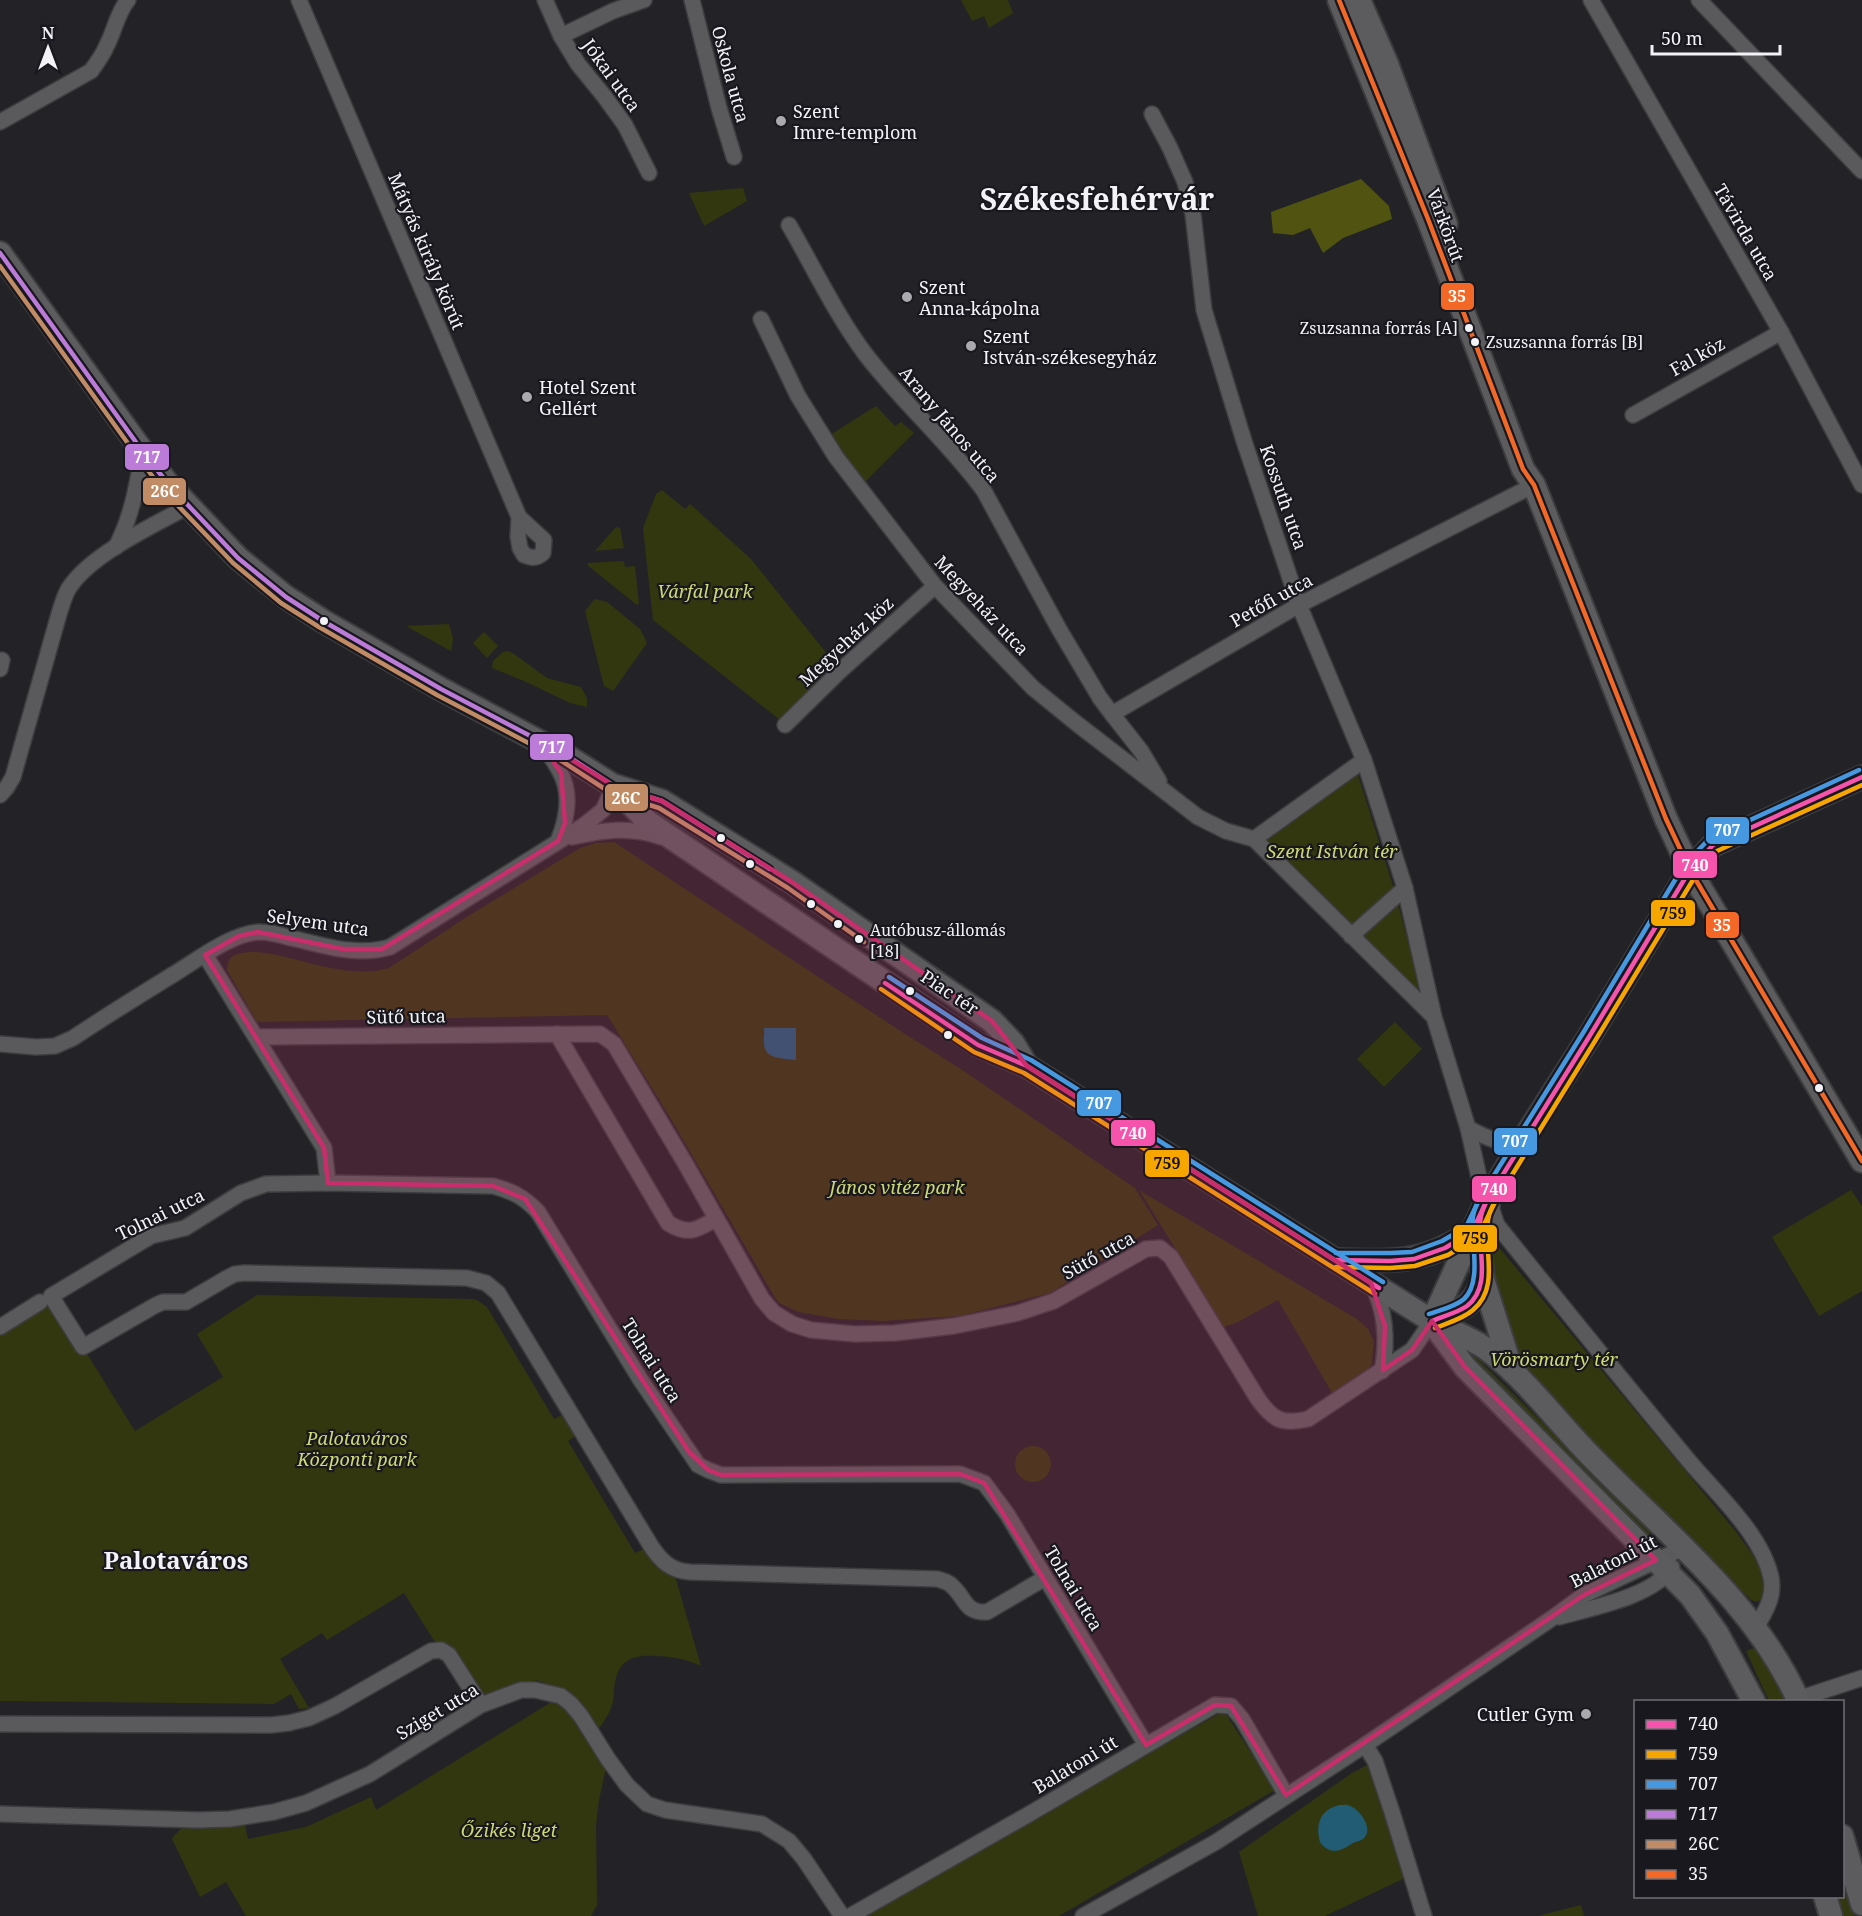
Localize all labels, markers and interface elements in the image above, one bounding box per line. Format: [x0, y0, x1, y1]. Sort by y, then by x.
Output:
north arrow [18, 18, 78, 78]
scale bar [1652, 18, 1780, 56]
text: N [42, 22, 55, 44]
street label: Oskola utca [707, 23, 755, 125]
text: 50 m [1661, 26, 1703, 50]
street label: Jókai utca [577, 33, 647, 116]
place label: Szent Imre-templom [793, 99, 917, 144]
marker: Szent Imre-templom [774, 114, 788, 128]
street label: Mátyás király körút [383, 169, 471, 333]
district label: Székesfehérvár [980, 178, 1215, 219]
street label: Távirda utca [1709, 179, 1783, 285]
street label: Várkörút [1422, 185, 1470, 265]
place label: Szent Anna-kápolna [919, 275, 1040, 320]
line badge: 35 [1440, 282, 1475, 311]
text: 35 [1448, 285, 1466, 307]
marker: Szent Anna-kápolna [900, 290, 914, 304]
place label: Zsuzsanna forrás [A] [1300, 317, 1458, 339]
marker: Zsuzsanna forrás [A] [1463, 322, 1475, 334]
place label: Szent István-székesegyház [983, 324, 1157, 369]
place label: Zsuzsanna forrás [B] [1486, 331, 1643, 353]
street label: Fal köz [1665, 331, 1729, 381]
marker: Zsuzsanna forrás [B] [1469, 336, 1481, 348]
marker: Szent István-székesegyház [964, 339, 978, 353]
street label: Arany János utca [894, 361, 1006, 487]
place label: Hotel Szent Gellért [539, 375, 636, 420]
marker: Hotel Szent Gellért [520, 390, 534, 404]
street label: Kossuth utca [1255, 441, 1313, 553]
line badge: 717 [124, 443, 170, 471]
text: 717 [133, 446, 161, 468]
line badge: 26C [142, 477, 187, 506]
text: 26C [151, 480, 180, 502]
street label: Megyeház utca [930, 550, 1034, 660]
street label: Petőfi utca [1226, 568, 1316, 632]
park label: Várfal park [657, 579, 754, 603]
street label: Megyeház köz [793, 591, 899, 691]
unlabelled marker [318, 615, 330, 627]
line badge: 717 [529, 733, 574, 761]
text: 717 [538, 736, 566, 758]
line badge: 26C [604, 783, 649, 812]
text: 26C [612, 787, 641, 809]
line badge: 707 [1705, 816, 1750, 845]
text: 707 [1713, 819, 1741, 841]
unlabelled marker [715, 832, 727, 844]
park label: Szent István tér [1266, 839, 1398, 863]
line badge: 740 [1672, 850, 1718, 879]
text: 740 [1681, 854, 1709, 876]
unlabelled marker [744, 858, 756, 870]
unlabelled marker [805, 898, 817, 910]
line badge: 759 [1650, 899, 1696, 927]
text: 759 [1659, 902, 1687, 924]
street label: Selyem utca [265, 903, 371, 941]
line badge: 35 [1705, 911, 1740, 939]
text: 35 [1713, 914, 1731, 936]
unlabelled marker [832, 918, 844, 930]
place label: Autóbusz-állomás [18] [870, 919, 1006, 962]
marker: Autóbusz-állomás [18] [853, 933, 865, 945]
street label: Piac tér [916, 964, 984, 1020]
unlabelled marker [904, 985, 916, 997]
street label: Sütő utca [366, 1003, 446, 1029]
unlabelled marker [942, 1029, 954, 1041]
unlabelled marker [1813, 1082, 1825, 1094]
line badge: 707 [1076, 1089, 1122, 1117]
text: 707 [1085, 1092, 1113, 1114]
line badge: 740 [1110, 1119, 1156, 1147]
text: 740 [1119, 1122, 1147, 1144]
line badge: 707 [1493, 1127, 1538, 1156]
text: 707 [1501, 1130, 1529, 1152]
line badge: 759 [1144, 1149, 1190, 1178]
text: 759 [1153, 1152, 1181, 1174]
park label: János vitéz park [827, 1175, 965, 1199]
line badge: 740 [1471, 1175, 1517, 1203]
text: 740 [1480, 1178, 1508, 1200]
street label: Tolnai utca [112, 1182, 208, 1246]
line badge: 759 [1452, 1224, 1498, 1253]
street label: Sütő utca [1057, 1225, 1139, 1285]
text: 759 [1461, 1227, 1489, 1249]
street label: Tolnai utca [617, 1313, 687, 1407]
park label: Vörösmarty tér [1490, 1347, 1618, 1371]
park label: Palotaváros Központi park [296, 1426, 418, 1471]
street label: Balatoni út [1566, 1529, 1660, 1593]
street label: Tolnai utca [1039, 1541, 1109, 1635]
district label: Palotaváros [104, 1543, 248, 1576]
street label: Sziget utca [391, 1677, 483, 1745]
legend [1634, 1700, 1844, 1898]
place label: Cutler Gym [1477, 1702, 1574, 1726]
marker: Cutler Gym [1579, 1707, 1593, 1721]
text: 740 [1688, 1711, 1718, 1735]
street label: Balatoni út [1028, 1729, 1122, 1799]
text: 759 [1688, 1741, 1718, 1765]
text: 707 [1688, 1771, 1718, 1795]
text: 717 [1688, 1801, 1718, 1825]
park label: Őzikés liget [461, 1818, 558, 1842]
text: 26C [1688, 1831, 1719, 1855]
text: 35 [1688, 1861, 1708, 1885]

